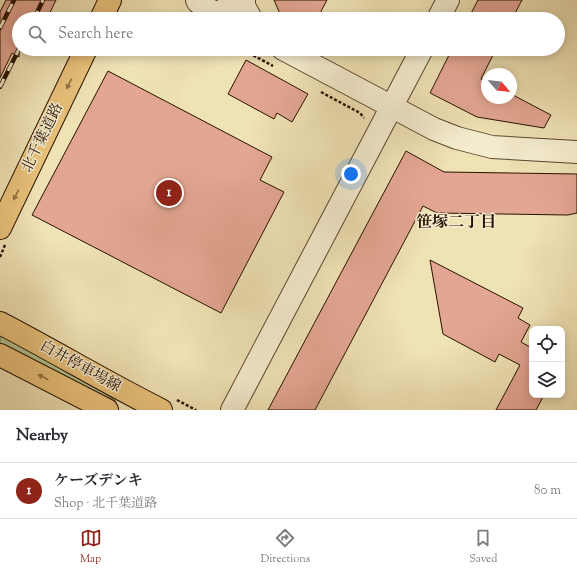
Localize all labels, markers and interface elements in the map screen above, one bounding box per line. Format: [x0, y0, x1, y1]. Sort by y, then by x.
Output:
search box [12, 12, 565, 56]
icon: search [26, 23, 48, 45]
text: Search here [58, 24, 133, 45]
north arrow [481, 68, 517, 104]
one-way arrow [66, 78, 72, 90]
street label: 北千葉道路 [17, 100, 69, 176]
your location [341, 164, 361, 184]
pin: 1 [156, 178, 182, 208]
one-way arrow [13, 189, 19, 201]
district label: 笹塚二丁目 [416, 212, 496, 235]
map controls [529, 326, 565, 398]
button: locate [529, 326, 565, 362]
street label: 白井停車場線 [36, 336, 124, 398]
button: layers [529, 362, 565, 398]
one-way arrow [37, 374, 49, 380]
text: Nearby [16, 424, 68, 448]
text: ケーズデンキ [54, 471, 143, 492]
text: 1 [27, 482, 31, 500]
text: 80 m [534, 482, 561, 500]
text: Shop · 北千葉道路 [54, 495, 157, 513]
tab: Map [80, 527, 102, 567]
tab: Directions [261, 527, 310, 567]
tab: Saved [469, 527, 497, 567]

